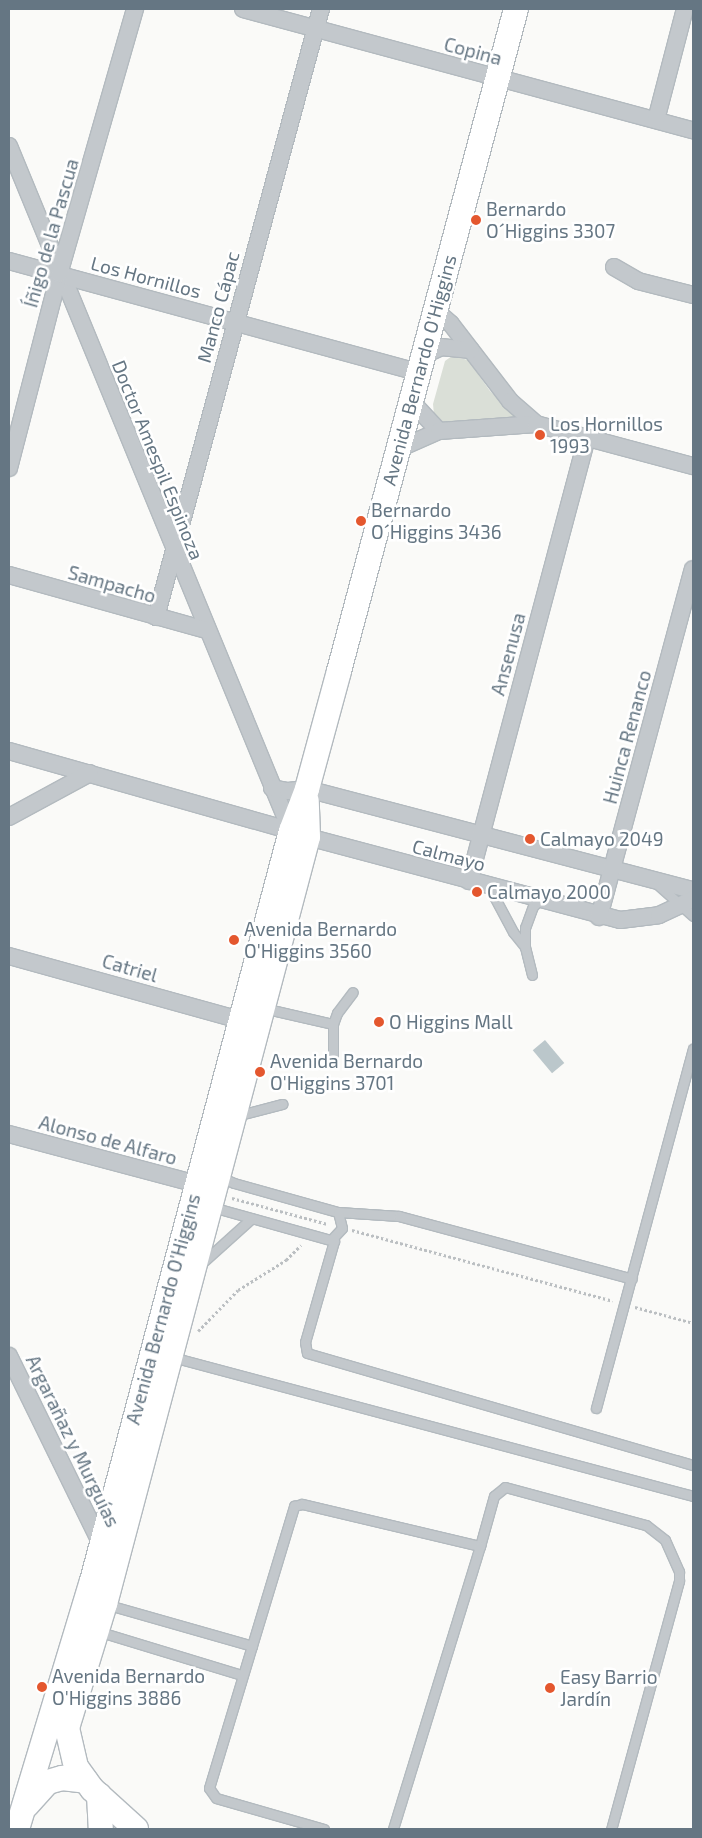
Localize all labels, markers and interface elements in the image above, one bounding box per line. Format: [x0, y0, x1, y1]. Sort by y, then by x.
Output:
street label: Copina [442, 32, 504, 70]
street label: Íñigo de la Pascua [19, 156, 83, 310]
place label: Bernardo O´Higgins 3307 [486, 198, 615, 242]
marker: Bernardo O´Higgins 3307 [470, 214, 482, 226]
street label: Manco Cápac [192, 249, 244, 365]
street label: Los Hornillos [88, 251, 204, 303]
street label: Avenida Bernardo O'Higgins [377, 252, 461, 488]
street label: Doctor Amespil Espinoza [107, 356, 209, 564]
place label: Los Hornillos 1993 [550, 413, 663, 457]
marker: Los Hornillos 1993 [534, 429, 546, 441]
place label: Bernardo O´Higgins 3436 [371, 499, 502, 543]
marker: Bernardo O´Higgins 3436 [355, 515, 367, 527]
street label: Sampacho [65, 561, 159, 607]
street label: Ansenusa [486, 610, 530, 698]
street label: Huinca Renanco [598, 668, 656, 806]
place label: Calmayo 2049 [540, 828, 664, 850]
marker: Calmayo 2049 [524, 833, 536, 845]
street label: Calmayo [410, 834, 488, 876]
place label: Calmayo 2000 [487, 881, 611, 903]
marker: Calmayo 2000 [471, 886, 483, 898]
place label: Avenida Bernardo O'Higgins 3560 [244, 918, 397, 962]
marker: Avenida Bernardo O'Higgins 3560 [228, 934, 240, 946]
street label: Catriel [100, 949, 160, 987]
place label: O Higgins Mall [389, 1011, 513, 1033]
marker: O Higgins Mall [373, 1016, 385, 1028]
place label: Avenida Bernardo O'Higgins 3701 [270, 1050, 423, 1094]
marker: Avenida Bernardo O'Higgins 3701 [254, 1066, 266, 1078]
street label: Alonso de Alfaro [36, 1111, 180, 1169]
street label: Avenida Bernardo O'Higgins [121, 1191, 205, 1427]
street label: Argarañaz y Murguías [21, 1351, 125, 1531]
place label: Avenida Bernardo O'Higgins 3886 [52, 1665, 205, 1709]
place label: Easy Barrio Jardín [560, 1666, 658, 1710]
marker: Avenida Bernardo O'Higgins 3886 [36, 1681, 48, 1693]
marker: Easy Barrio Jardín [544, 1682, 556, 1694]

